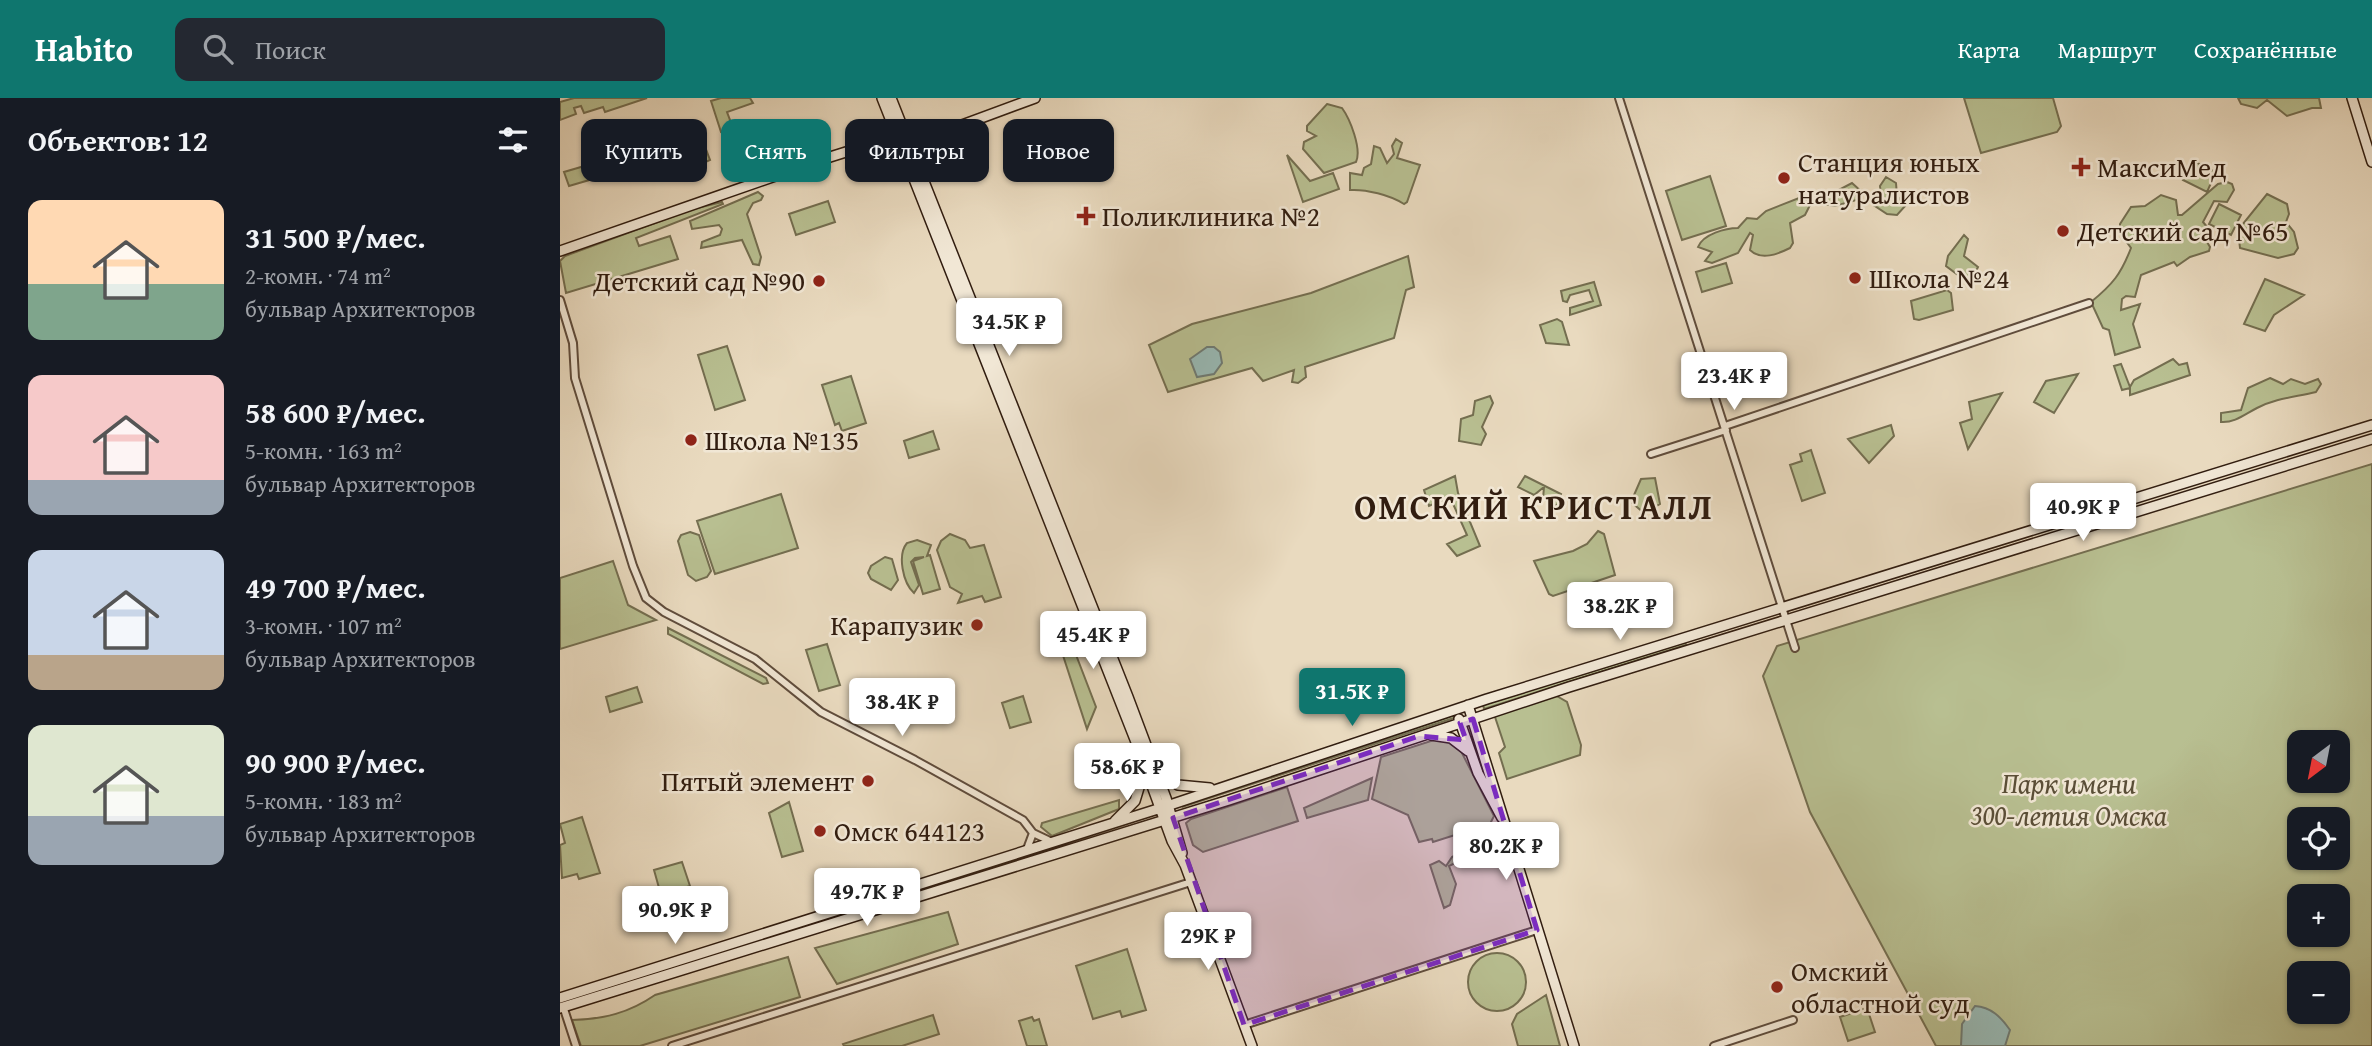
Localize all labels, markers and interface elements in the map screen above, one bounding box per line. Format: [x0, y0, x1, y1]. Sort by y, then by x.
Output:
search box [175, 18, 665, 81]
text: Habito [35, 25, 133, 73]
icon: search [199, 30, 237, 68]
text: Поиск [255, 30, 326, 69]
text: Карта [1958, 32, 2020, 67]
text: Маршрут [2058, 32, 2156, 67]
text: Сохранённые [2194, 32, 2337, 67]
text: Объектов: 12 [28, 118, 208, 162]
chip: Купить [581, 119, 707, 182]
chip: Снять [721, 119, 831, 182]
chip: Фильтры [845, 119, 989, 182]
chip: Новое [1003, 119, 1114, 182]
icon: filters [494, 121, 532, 159]
place label: Станция юных натуралистов [1798, 141, 1980, 214]
place label: МаксиМед [2097, 146, 2226, 187]
marker: МаксиМед [2071, 157, 2091, 177]
marker: Станция юных натуралистов [1776, 170, 1792, 186]
place label: Поликлиника №2 [1102, 195, 1320, 236]
marker: Поликлиника №2 [1076, 206, 1096, 226]
place label: Детский сад №65 [2076, 210, 2289, 251]
text: 31 500 ₽/мес. [245, 215, 426, 259]
marker: Детский сад №65 [2055, 223, 2071, 239]
icon: home [84, 228, 168, 312]
place label: Школа №24 [1869, 257, 2010, 298]
text: 2-комн. · 74 m² [245, 259, 391, 292]
place label: Детский сад №90 [592, 260, 805, 301]
marker: Школа №24 [1847, 270, 1863, 286]
marker: Детский сад №90 [811, 273, 827, 289]
text: бульвар Архитекторов [245, 292, 476, 325]
pin: 34.5K ₽ [944, 299, 1074, 358]
text: 34.5K ₽ [972, 304, 1046, 337]
pin: 23.4K ₽ [1669, 352, 1799, 412]
text: 23.4K ₽ [1697, 358, 1771, 391]
text: 58 600 ₽/мес. [245, 390, 426, 434]
icon: home [84, 403, 168, 487]
place label: Школа №135 [705, 419, 859, 460]
marker: Школа №135 [683, 432, 699, 448]
text: 5-комн. · 163 m² [245, 434, 402, 467]
text: бульвар Архитекторов [245, 467, 476, 500]
district label: ОМСКИЙ КРИСТАЛЛ [1354, 481, 1714, 532]
pin: 40.9K ₽ [2018, 484, 2148, 543]
text: 40.9K ₽ [2046, 489, 2120, 522]
text: 49 700 ₽/мес. [245, 565, 426, 609]
icon: home [84, 578, 168, 662]
pin: 38.2K ₽ [1555, 582, 1685, 642]
text: 38.2K ₽ [1583, 588, 1657, 621]
place label: Карапузик [831, 604, 963, 645]
text: 3-комн. · 107 m² [245, 609, 402, 642]
pin: 45.4K ₽ [1028, 612, 1158, 671]
marker: Карапузик [969, 617, 985, 633]
text: 45.4K ₽ [1056, 617, 1130, 650]
text: бульвар Архитекторов [245, 642, 476, 675]
pin: 31.5K ₽ [1287, 668, 1417, 728]
text: 31.5K ₽ [1315, 674, 1389, 707]
pin: 38.4K ₽ [837, 678, 967, 738]
text: 38.4K ₽ [865, 684, 939, 717]
north arrow [2287, 730, 2350, 793]
map controls [2287, 730, 2350, 1024]
text: 90 900 ₽/мес. [245, 740, 426, 784]
pin: 58.6K ₽ [1062, 744, 1192, 803]
text: 58.6K ₽ [1090, 749, 1164, 782]
icon: home [84, 753, 168, 837]
place label: Пятый элемент [661, 760, 854, 801]
park label: Парк имени 300-летия Омска [1970, 762, 2167, 835]
marker: Пятый элемент [860, 773, 876, 789]
text: 5-комн. · 183 m² [245, 784, 402, 817]
button: locate [2287, 807, 2350, 870]
place label: Омск 644123 [834, 810, 985, 851]
text: бульвар Архитекторов [245, 817, 476, 850]
pin: 80.2K ₽ [1441, 822, 1571, 882]
marker: Омск 644123 [812, 823, 828, 839]
text: 80.2K ₽ [1469, 828, 1543, 861]
pin: 49.7K ₽ [802, 868, 932, 928]
text: 49.7K ₽ [830, 874, 904, 907]
button: + [2287, 884, 2350, 947]
pin: 90.9K ₽ [610, 886, 740, 946]
text: 90.9K ₽ [638, 892, 712, 925]
pin: 29K ₽ [1159, 912, 1257, 972]
text: 29K ₽ [1180, 918, 1236, 951]
place label: Омский областной суд [1791, 950, 1970, 1023]
button: − [2287, 961, 2350, 1024]
marker: Омский областной суд [1769, 979, 1785, 995]

